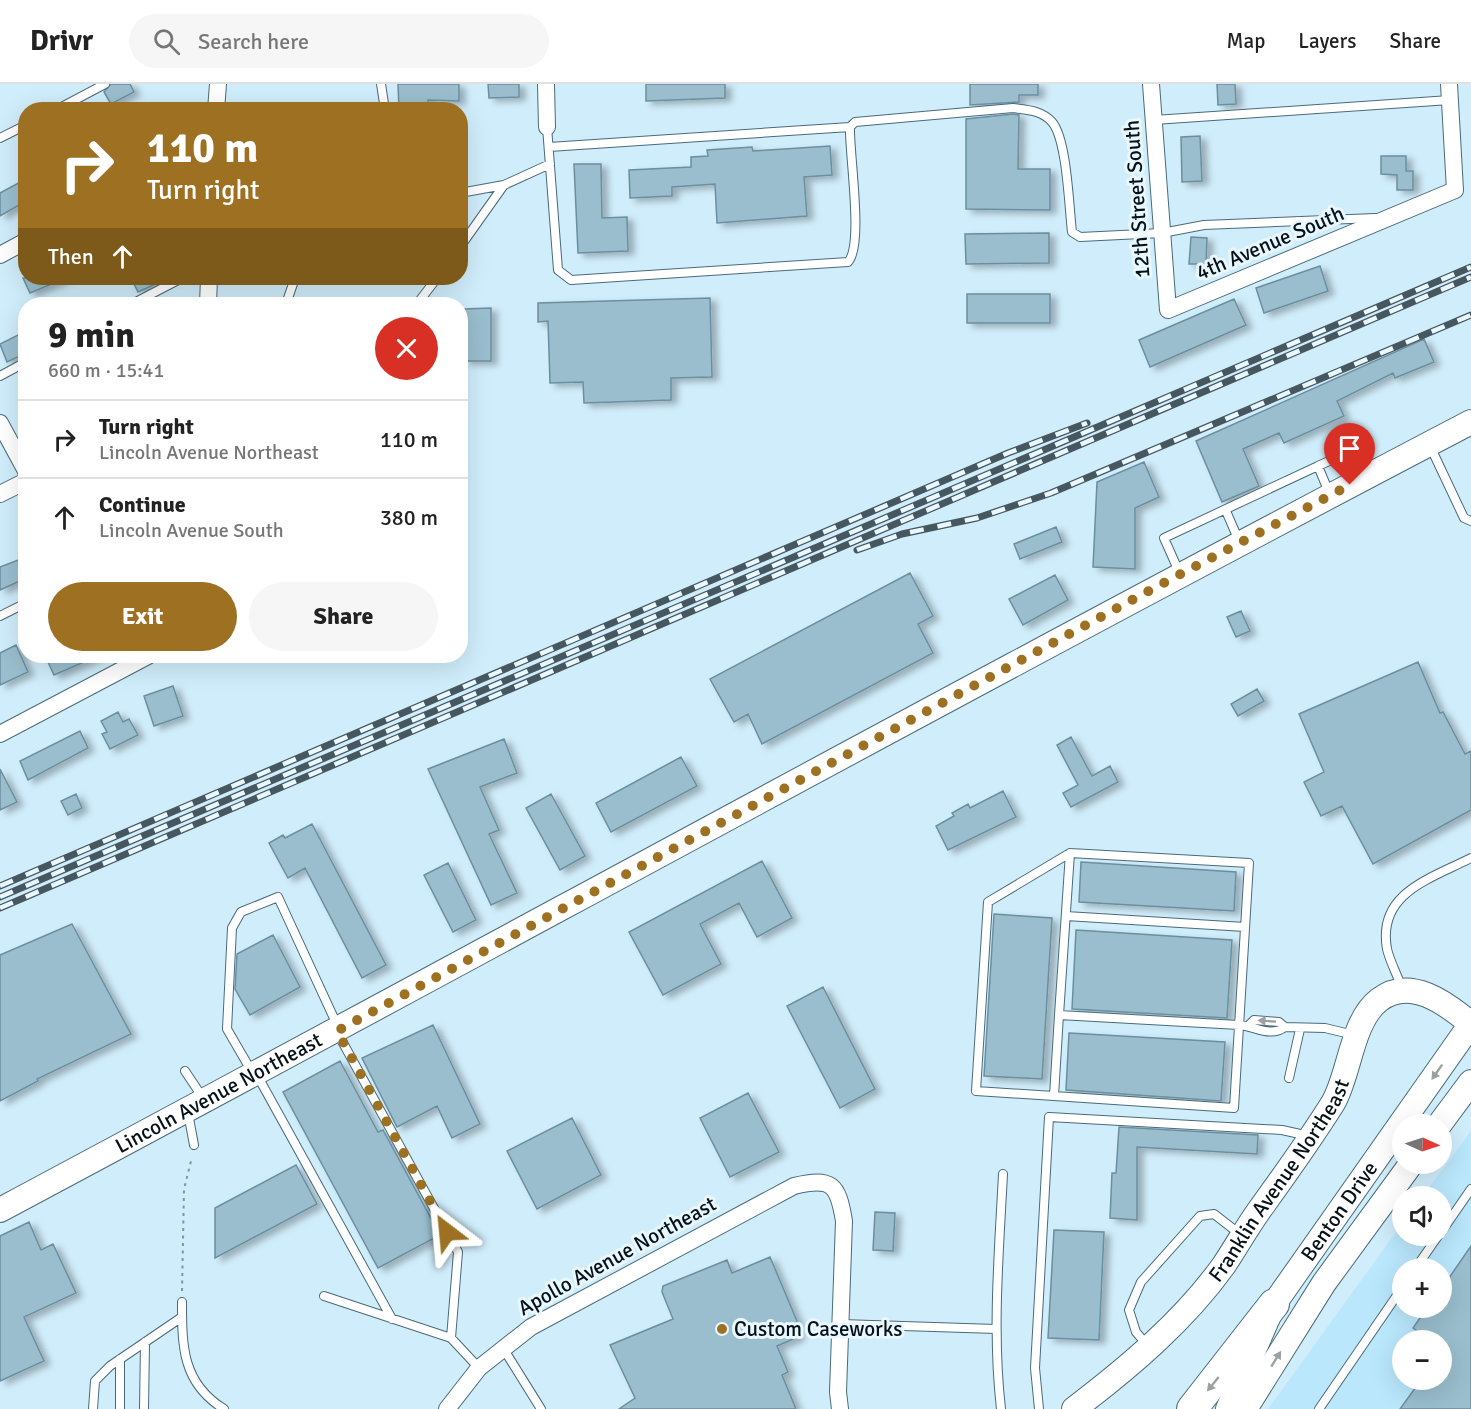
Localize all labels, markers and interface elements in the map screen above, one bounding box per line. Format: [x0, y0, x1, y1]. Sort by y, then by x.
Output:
search box [129, 14, 549, 68]
text: Drivr [30, 24, 93, 58]
icon: search [150, 25, 183, 58]
text: Search here [198, 28, 309, 55]
text: Map [1227, 28, 1265, 54]
text: Layers [1298, 28, 1356, 54]
text: Share [1389, 28, 1441, 54]
street label: 12th Street South [1119, 119, 1155, 279]
text: 110 m [147, 123, 258, 174]
icon: right [48, 126, 126, 204]
text: Turn right [147, 174, 260, 207]
street label: 4th Avenue South [1192, 200, 1348, 286]
icon: ahead [106, 240, 139, 273]
text: Then [48, 243, 94, 270]
text: 9 min [48, 313, 135, 358]
button: close [375, 317, 438, 380]
text: 660 m · 15:41 [48, 358, 164, 383]
text: Turn right [99, 413, 194, 440]
icon: right [48, 423, 81, 456]
pin [1324, 423, 1375, 485]
text: 110 m [380, 426, 438, 453]
icon: arrive [1333, 432, 1366, 465]
text: Lincoln Avenue Northeast [99, 440, 319, 465]
text: Continue [99, 491, 186, 518]
icon: ahead [48, 501, 81, 534]
text: 380 m [380, 504, 438, 531]
text: Lincoln Avenue South [99, 518, 284, 543]
button: Exit [48, 582, 237, 651]
button: Share [249, 582, 438, 651]
one-way arrow [1257, 1016, 1276, 1025]
street label: Lincoln Avenue Northeast [111, 1027, 326, 1159]
one-way arrow [1431, 1064, 1443, 1080]
street label: Franklin Avenue Northeast [1203, 1076, 1355, 1287]
north arrow [1392, 1114, 1452, 1174]
map controls [1392, 1114, 1452, 1390]
street label: Benton Drive [1295, 1156, 1383, 1266]
button: sound [1392, 1186, 1452, 1246]
street label: Apollo Avenue Northeast [513, 1191, 721, 1321]
position arrow [415, 1200, 479, 1264]
button: + [1392, 1258, 1452, 1318]
place label: Custom Caseworks [734, 1316, 903, 1342]
marker: Custom Caseworks [715, 1322, 729, 1336]
button: − [1392, 1330, 1452, 1390]
one-way arrow [1270, 1351, 1281, 1367]
one-way arrow [1207, 1376, 1220, 1391]

